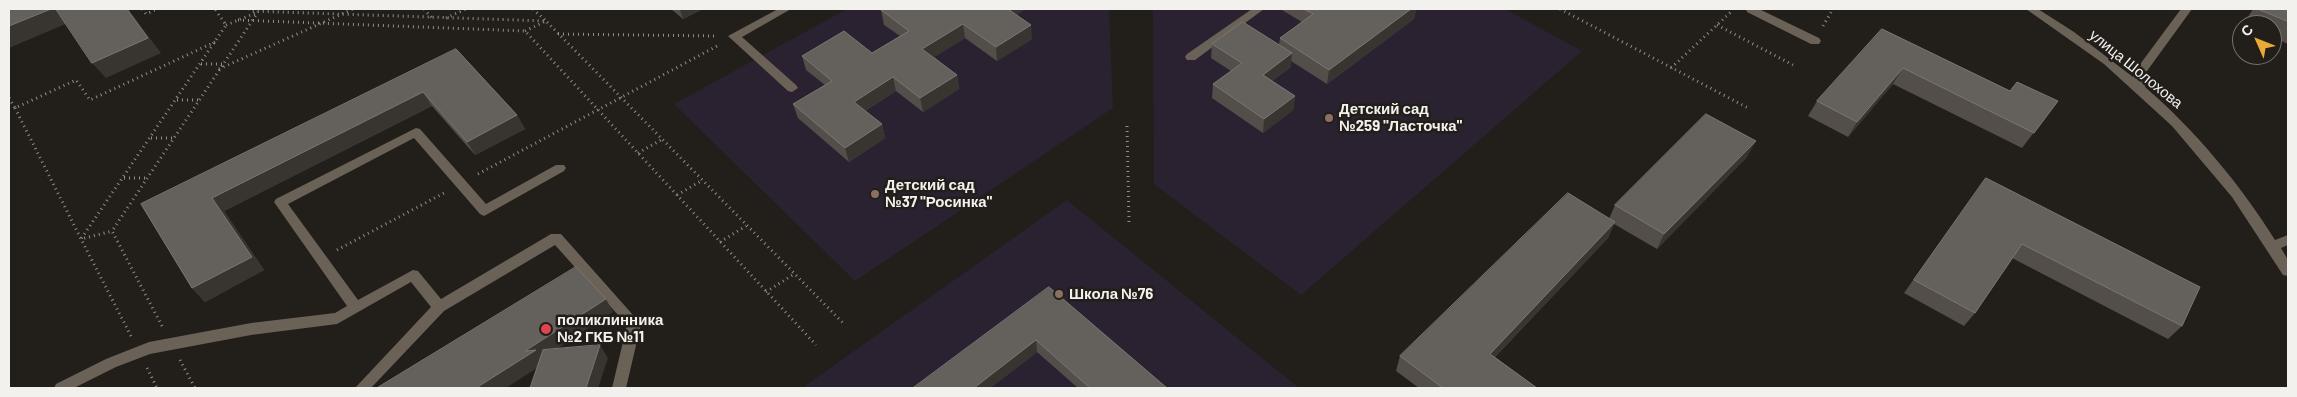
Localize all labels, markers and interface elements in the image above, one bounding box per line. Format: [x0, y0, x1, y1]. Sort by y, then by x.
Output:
north arrow [2232, 15, 2282, 65]
text: С [2237, 20, 2256, 39]
street label: улица Шолохова [2086, 26, 2186, 112]
place label: Детский сад №259 "Ласточка" [1339, 100, 1462, 135]
marker: Детский сад №259 "Ласточка" [1323, 112, 1335, 124]
place label: Детский сад №37 "Росинка" [885, 176, 992, 211]
marker: Детский сад №37 "Росинка" [869, 188, 881, 200]
place label: Школа №76 [1069, 285, 1153, 303]
marker: Школа №76 [1053, 288, 1065, 300]
place label: поликлинника №2 ГКБ №11 [557, 311, 663, 346]
marker: поликлинника №2 ГКБ №11 [539, 322, 553, 336]

